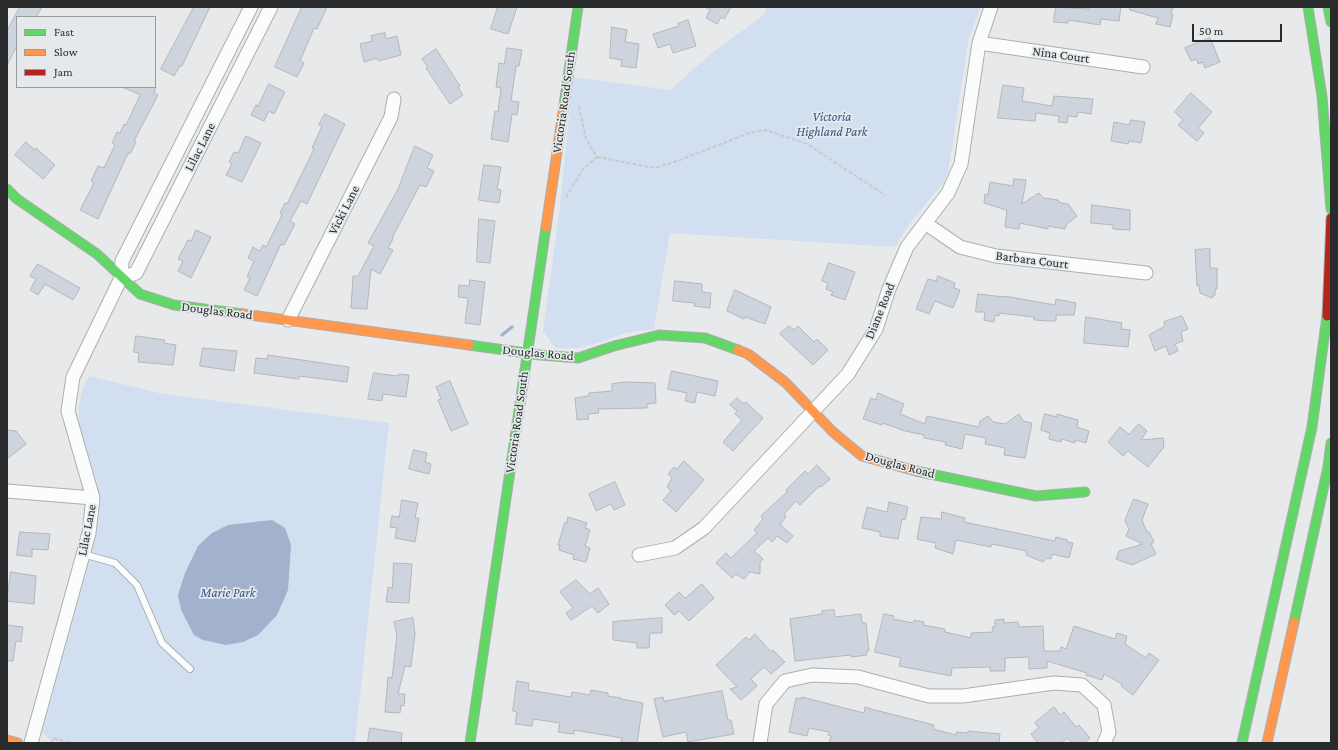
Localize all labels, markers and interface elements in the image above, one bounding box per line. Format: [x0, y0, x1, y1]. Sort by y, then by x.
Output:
legend [16, 16, 156, 88]
scale bar [1194, 16, 1284, 42]
text: 50 m [1199, 24, 1223, 38]
text: Fast [54, 25, 74, 39]
street label: Nina Court [1032, 43, 1090, 67]
text: Slow [54, 45, 78, 59]
street label: Victoria Road South [549, 50, 579, 154]
text: Jam [54, 65, 73, 79]
park label: Victoria Highland Park [796, 109, 868, 140]
street label: Lilac Lane [181, 120, 219, 174]
street label: Vicki Lane [325, 183, 363, 237]
street label: Barbara Court [995, 248, 1069, 272]
street label: Diane Road [862, 280, 898, 342]
street label: Douglas Road [181, 299, 253, 323]
street label: Douglas Road [502, 342, 574, 364]
street label: Victoria Road South [502, 370, 532, 474]
street label: Douglas Road [863, 448, 937, 482]
street label: Lilac Lane [74, 503, 100, 557]
park label: Marie Park [201, 585, 255, 601]

